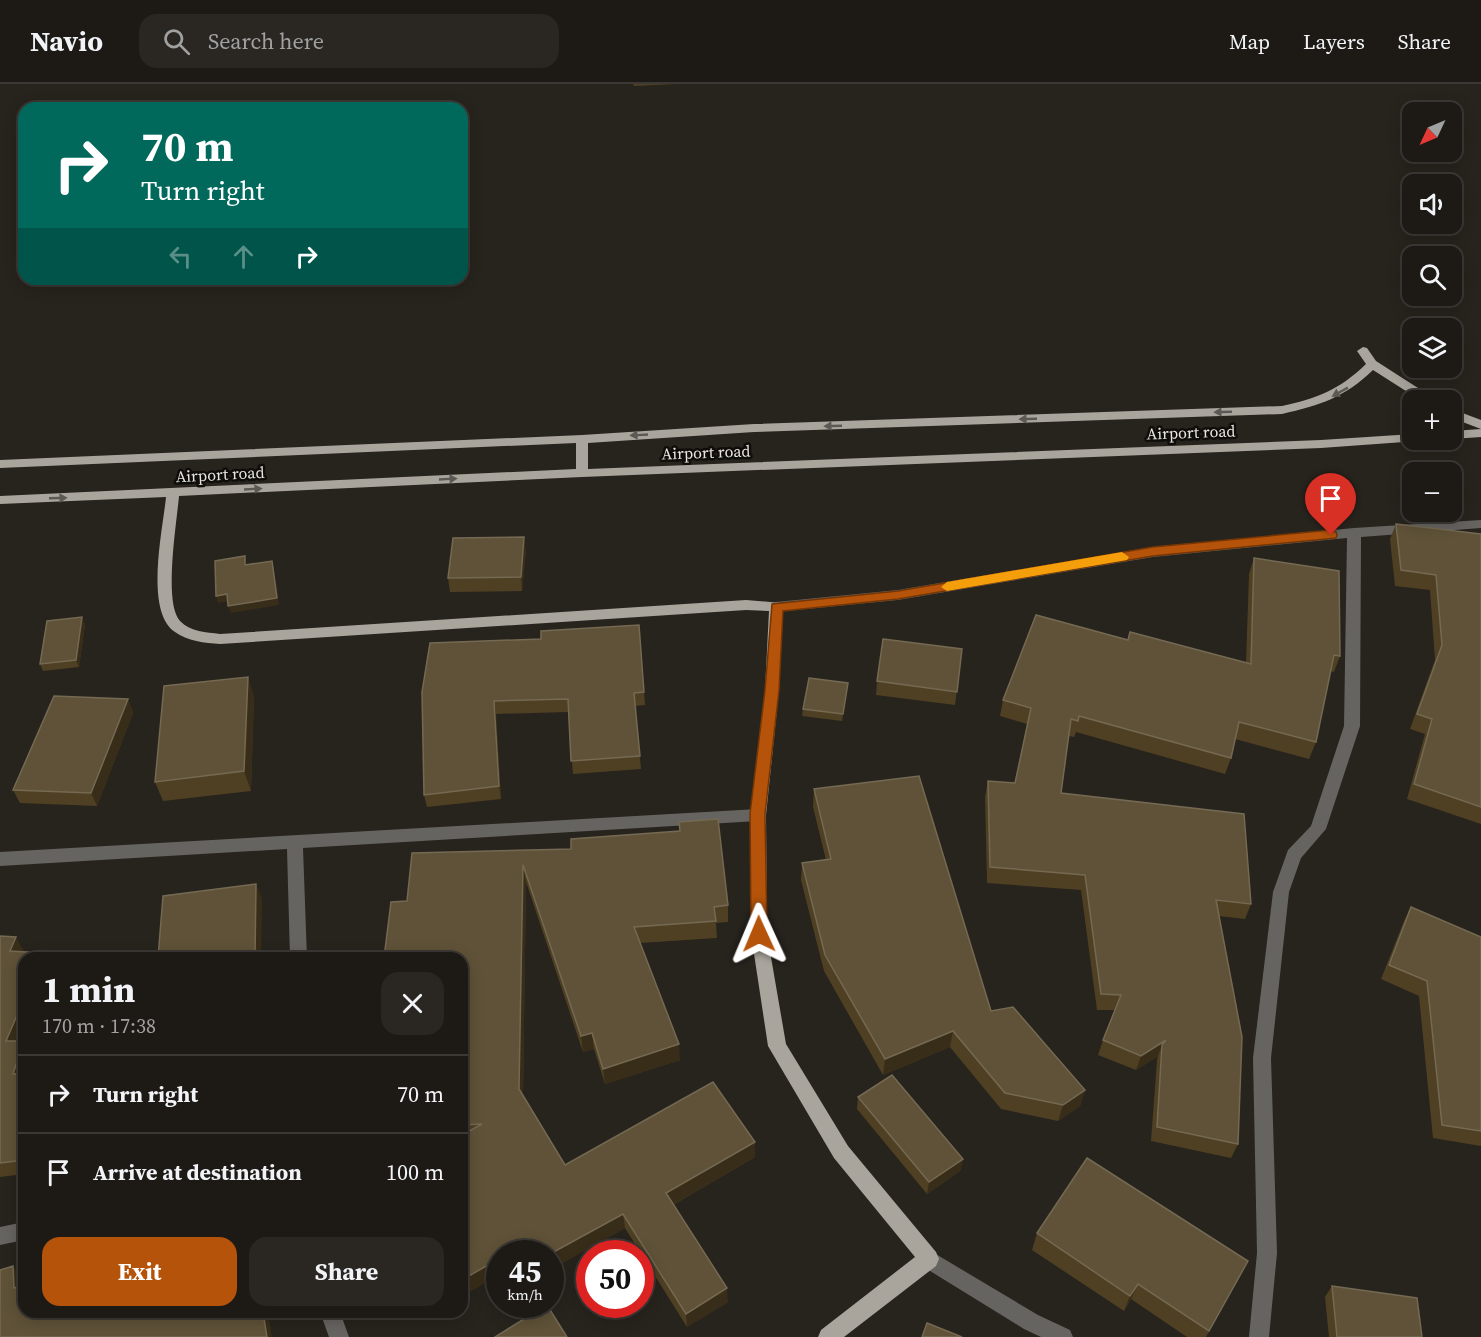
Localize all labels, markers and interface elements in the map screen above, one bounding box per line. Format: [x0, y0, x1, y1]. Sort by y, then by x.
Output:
search box [139, 14, 559, 68]
text: Navio [30, 22, 103, 60]
icon: search [160, 25, 193, 58]
text: Search here [208, 26, 324, 56]
text: Map [1229, 27, 1270, 56]
text: Layers [1303, 27, 1365, 56]
text: Share [1398, 27, 1451, 56]
north arrow [1402, 102, 1462, 162]
map controls [1402, 102, 1462, 522]
text: 70 m [141, 117, 234, 175]
icon: right [42, 126, 120, 204]
text: Turn right [141, 172, 265, 209]
button: sound [1402, 174, 1462, 234]
icon: left [164, 240, 197, 273]
icon: ahead [227, 240, 260, 273]
icon: right [290, 240, 323, 273]
button: search [1402, 246, 1462, 306]
button: layers [1402, 318, 1462, 378]
one-way arrow [1331, 387, 1348, 397]
button: + [1402, 390, 1462, 450]
one-way arrow [1214, 407, 1233, 416]
one-way arrow [1019, 414, 1038, 423]
street label: Airport road [1146, 419, 1236, 445]
one-way arrow [824, 421, 843, 430]
one-way arrow [629, 431, 648, 440]
street label: Airport road [661, 439, 751, 465]
street label: Airport road [175, 461, 265, 487]
button: − [1402, 462, 1462, 522]
pin [1305, 473, 1356, 535]
one-way arrow [439, 475, 458, 484]
icon: arrive [1314, 482, 1347, 515]
one-way arrow [244, 485, 263, 494]
one-way arrow [49, 493, 68, 502]
position arrow [727, 902, 791, 966]
text: 1 min [42, 965, 135, 1014]
button: close [381, 972, 444, 1035]
text: 170 m · 17:38 [42, 1012, 156, 1040]
icon: right [42, 1078, 75, 1111]
text: Turn right [93, 1079, 198, 1109]
text: 70 m [397, 1079, 444, 1109]
icon: arrive [42, 1156, 75, 1189]
text: Arrive at destination [93, 1157, 302, 1187]
text: 100 m [386, 1157, 444, 1187]
button: Exit [42, 1237, 237, 1306]
button: Share [249, 1237, 444, 1306]
speed limit sign: 50 [576, 1240, 654, 1318]
text: 45 [509, 1251, 541, 1292]
text: km/h [507, 1284, 543, 1305]

